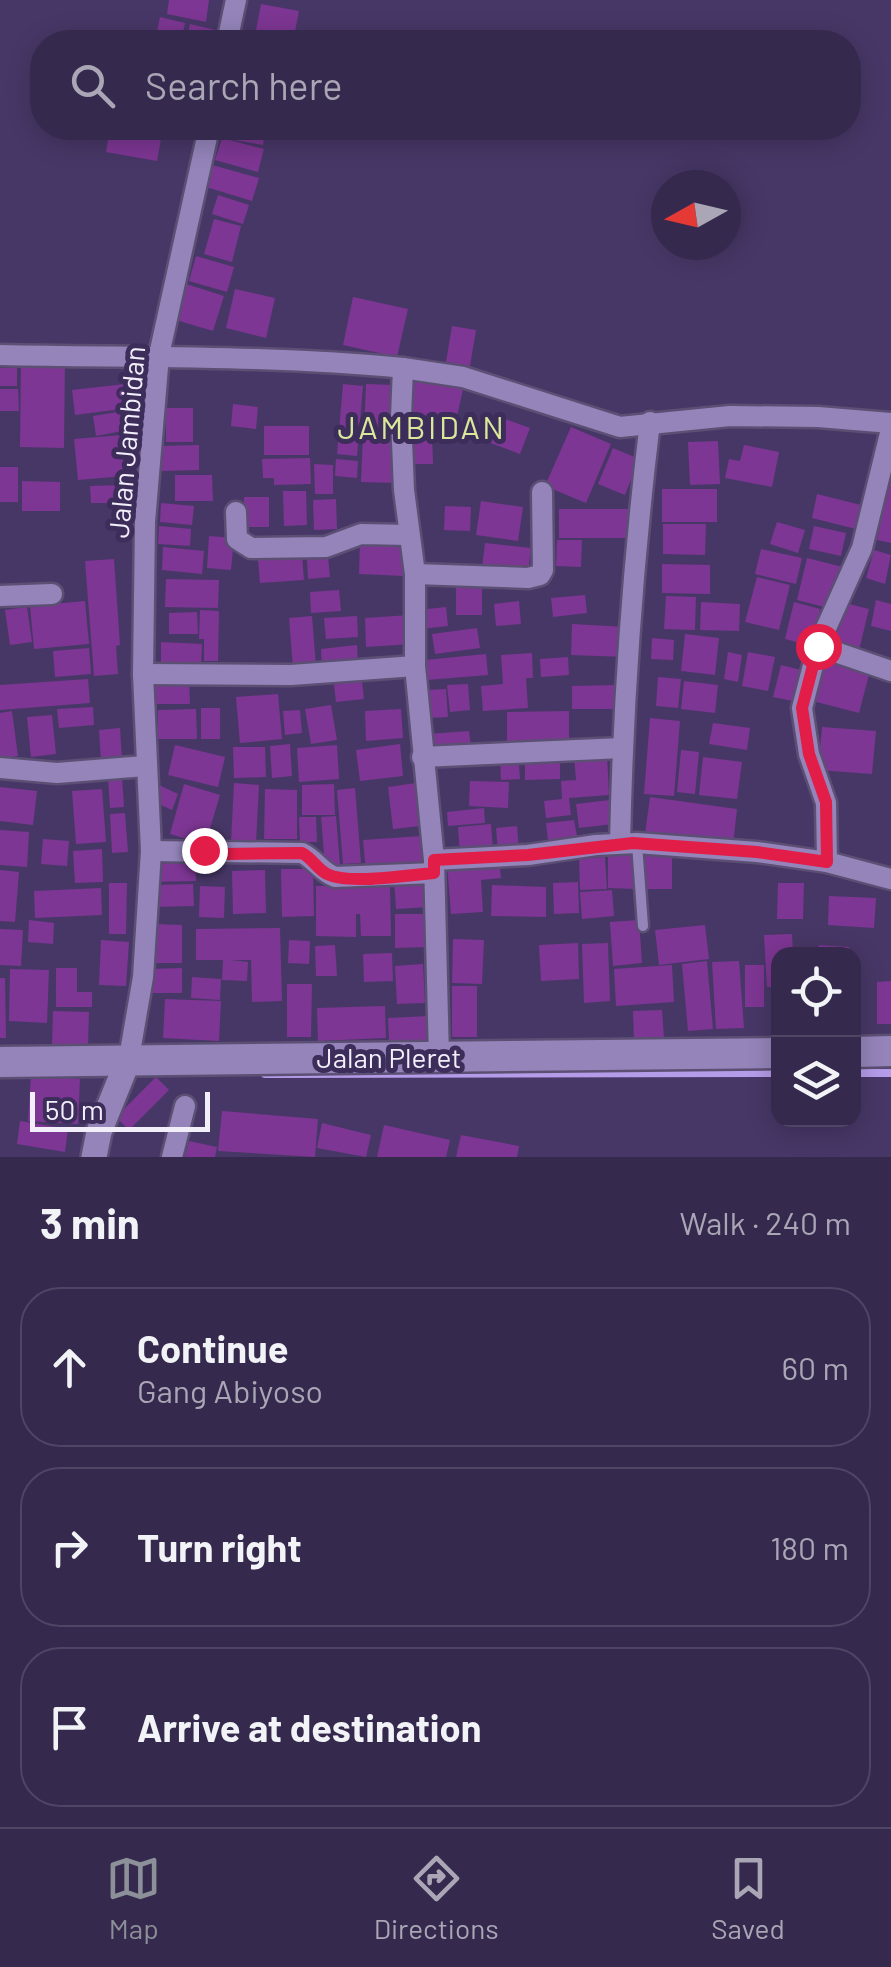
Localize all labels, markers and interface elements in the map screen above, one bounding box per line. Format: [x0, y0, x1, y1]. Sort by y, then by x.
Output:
search box [30, 30, 861, 140]
icon: search [65, 58, 120, 113]
text: Search here [145, 62, 343, 108]
north arrow [651, 170, 741, 260]
street label: Jalan Jambidan [101, 344, 151, 539]
district label: JAMBIDAN [338, 407, 506, 445]
route start [796, 624, 842, 670]
route end [182, 828, 228, 874]
map controls [771, 947, 861, 1127]
button: locate [771, 947, 861, 1037]
button: layers [771, 1037, 861, 1127]
street label: Jalan Pleret [317, 1040, 461, 1074]
scale bar [30, 1087, 210, 1132]
text: 50 m [45, 1092, 104, 1126]
text: 3 min [40, 1197, 140, 1247]
text: Walk · 240 m [679, 1203, 851, 1241]
text: Continue [137, 1325, 288, 1371]
icon: ahead [42, 1340, 97, 1395]
text: 60 m [782, 1348, 849, 1386]
text: Gang Abiyoso [137, 1371, 323, 1409]
icon: right [42, 1520, 97, 1575]
text: Turn right [137, 1524, 302, 1570]
text: 180 m [770, 1528, 849, 1566]
icon: arrive [42, 1700, 97, 1755]
text: Arrive at destination [137, 1704, 482, 1750]
tab: Map [106, 1851, 161, 1945]
tab: Directions [374, 1851, 499, 1945]
tab: Saved [711, 1851, 785, 1945]

